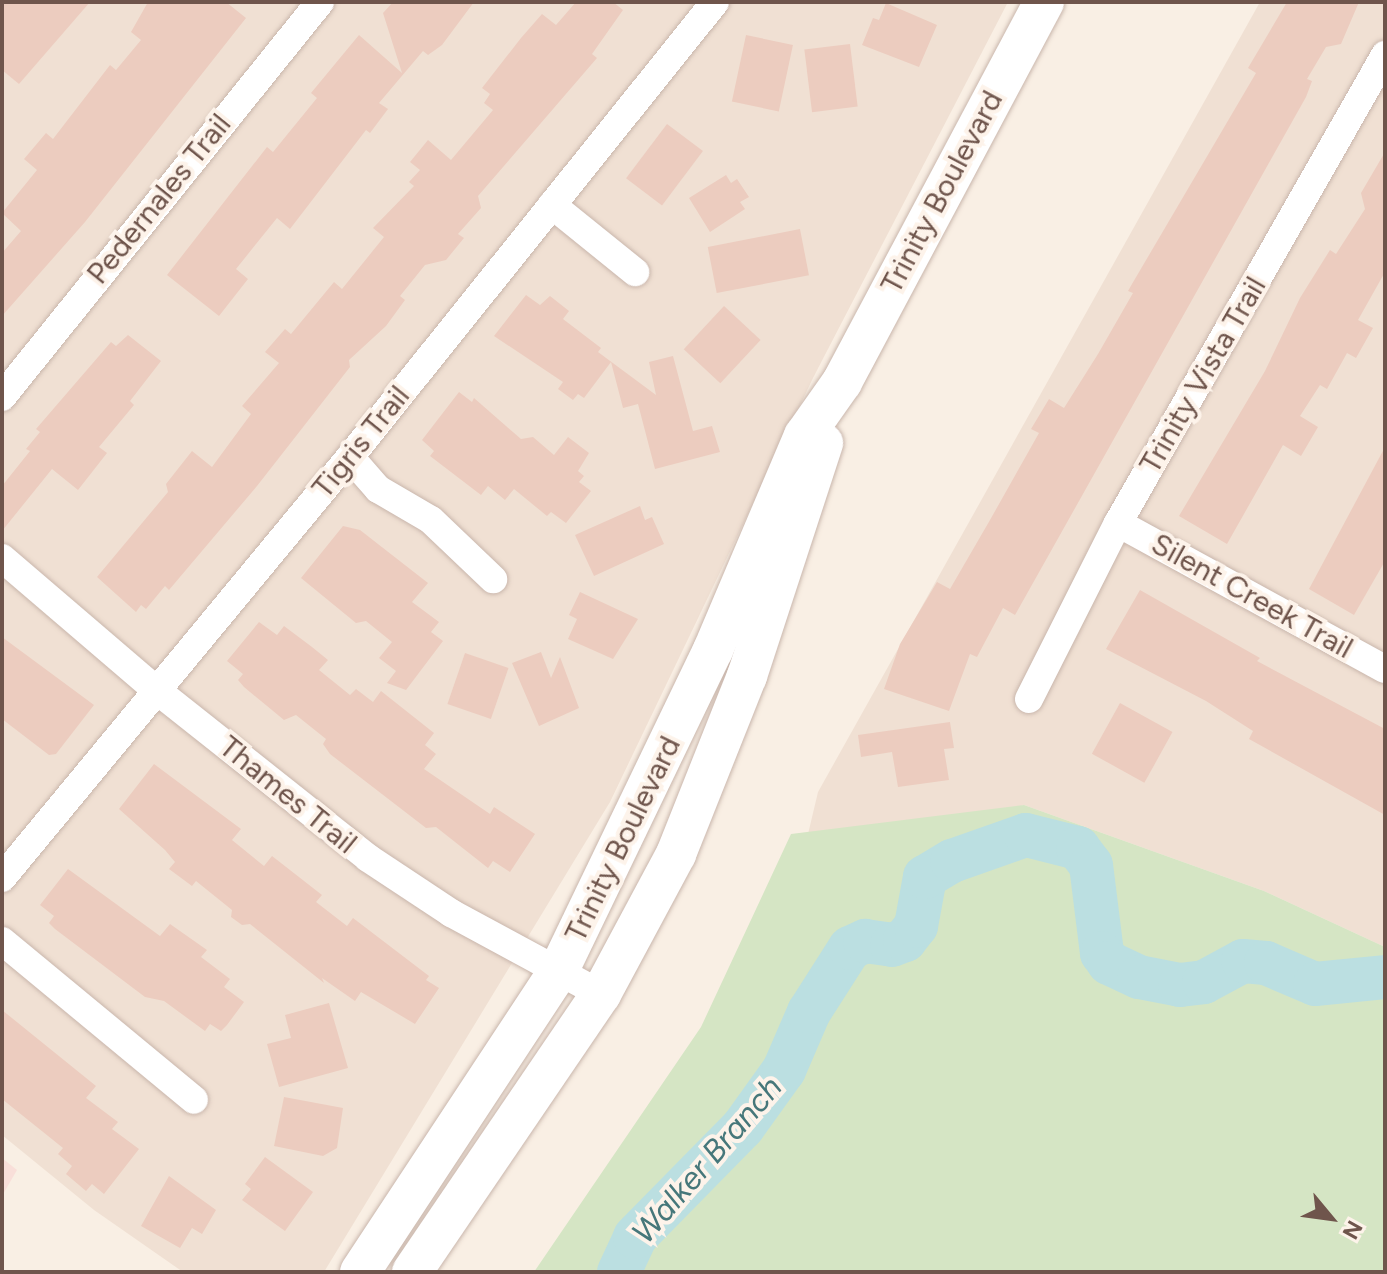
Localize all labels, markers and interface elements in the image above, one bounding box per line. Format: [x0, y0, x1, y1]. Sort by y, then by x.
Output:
street label: Trinity Boulevard [874, 85, 1010, 299]
street label: Pedernales Trail [80, 107, 238, 291]
street label: Trinity Vista Trail [1132, 271, 1274, 479]
street label: Tigris Trail [305, 379, 417, 505]
street label: Silent Creek Trail [1145, 526, 1359, 666]
street label: Thames Trail [212, 729, 364, 861]
street label: Trinity Boulevard [558, 731, 688, 947]
water label: Walker Branch [624, 1069, 790, 1251]
north arrow [1291, 1178, 1371, 1258]
text: N [1336, 1216, 1368, 1244]

